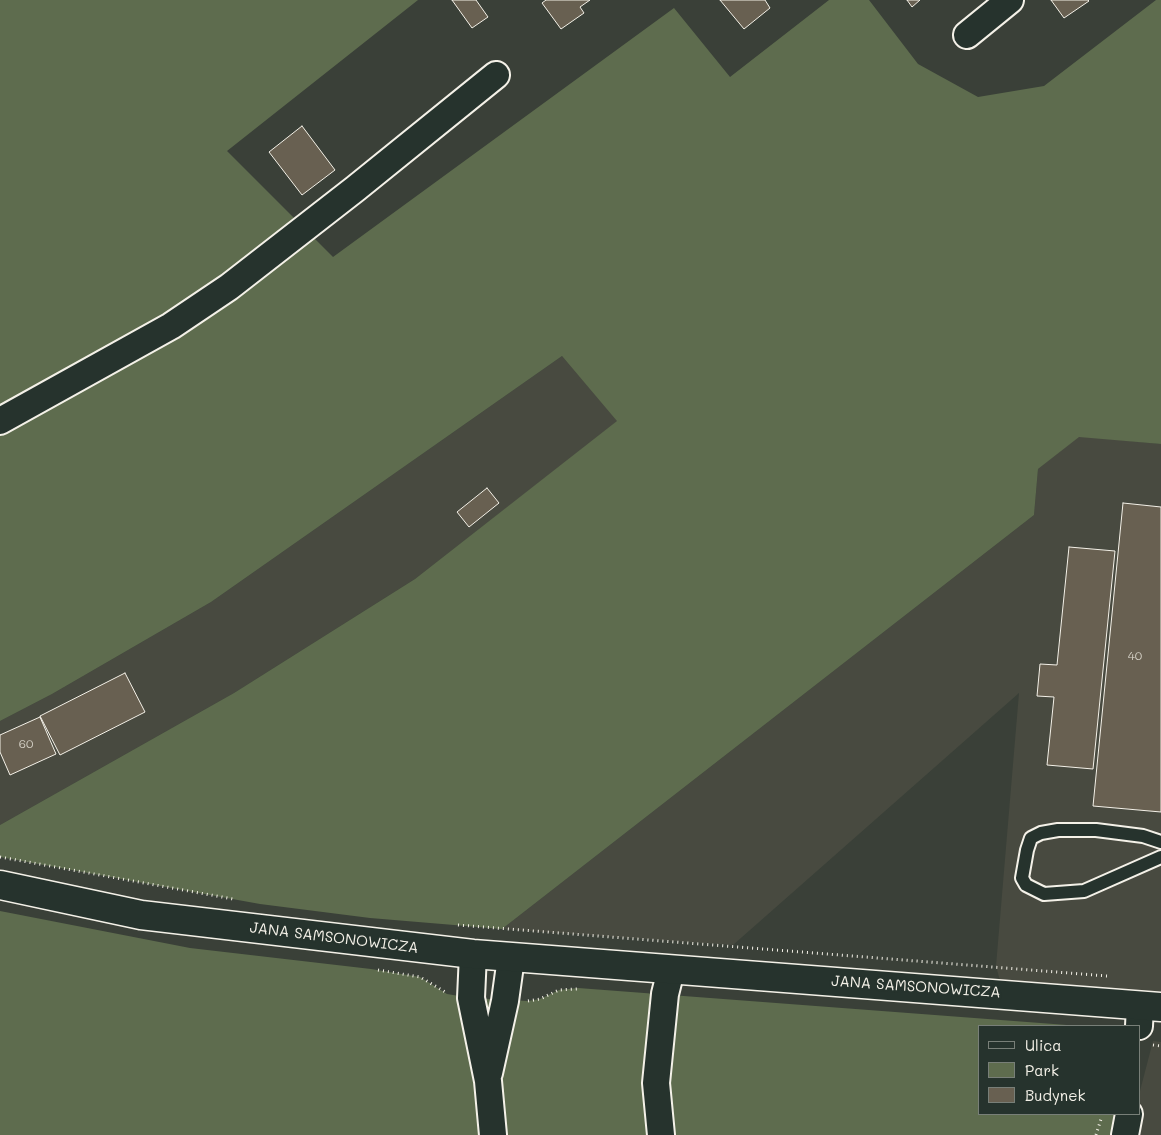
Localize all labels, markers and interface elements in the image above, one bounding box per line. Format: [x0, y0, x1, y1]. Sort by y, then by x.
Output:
house number: 40 [1128, 649, 1142, 663]
house number: 60 [19, 737, 33, 751]
street label: JANA SAMSONOWICZA [249, 919, 419, 957]
street label: JANA SAMSONOWICZA [831, 972, 1001, 1002]
legend [978, 1025, 1141, 1115]
text: Ulica [1025, 1035, 1062, 1055]
text: Park [1025, 1060, 1059, 1080]
text: Budynek [1025, 1085, 1085, 1105]

